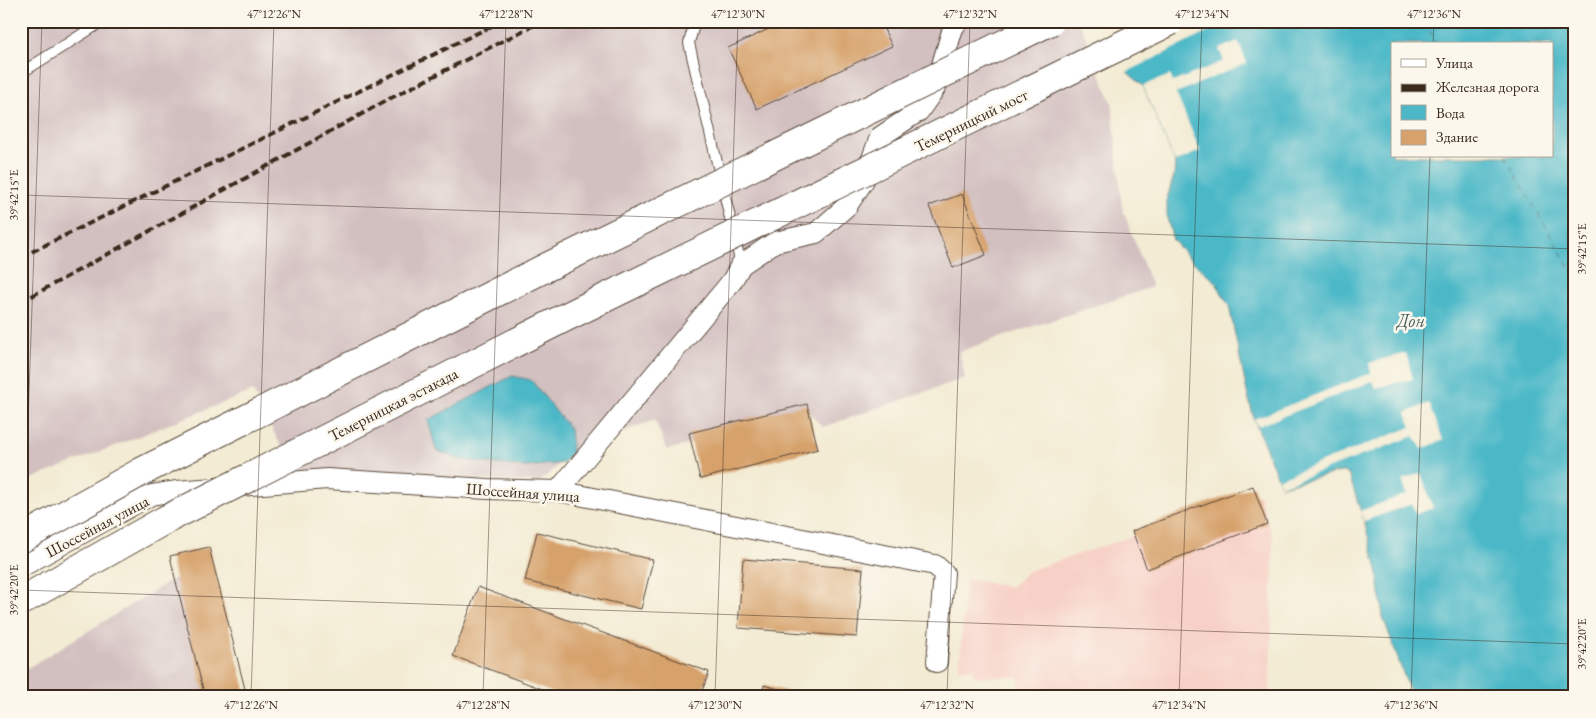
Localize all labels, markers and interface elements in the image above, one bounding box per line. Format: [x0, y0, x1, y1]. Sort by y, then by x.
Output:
text: 47°12'26"N [247, 6, 301, 22]
text: 47°12'28"N [479, 6, 533, 22]
text: 47°12'30"N [711, 6, 765, 22]
text: 47°12'32"N [943, 6, 997, 22]
text: 47°12'34"N [1175, 6, 1229, 22]
text: 47°12'36"N [1407, 6, 1461, 22]
legend [1391, 42, 1554, 158]
text: Улица [1435, 53, 1473, 72]
text: Железная дорога [1435, 77, 1539, 96]
street label: Темерницкий мост [911, 84, 1032, 157]
text: Вода [1436, 103, 1465, 122]
text: Здание [1436, 127, 1478, 146]
text: 39°42'15"E [6, 169, 22, 221]
text: 39°42'15"E [1574, 223, 1590, 275]
water label: Дон [1395, 309, 1425, 332]
street label: Темерницкая эстакада [325, 362, 462, 446]
street label: Шоссейная улица [465, 478, 581, 507]
street label: Шоссейная улица [42, 490, 153, 562]
text: 39°42'20"E [6, 564, 22, 616]
text: 39°42'20"E [1574, 618, 1590, 670]
text: 47°12'26"N [224, 697, 278, 713]
text: 47°12'28"N [456, 697, 510, 713]
text: 47°12'30"N [688, 697, 742, 713]
text: 47°12'32"N [920, 697, 974, 713]
text: 47°12'34"N [1152, 697, 1206, 713]
text: 47°12'36"N [1384, 697, 1438, 713]

